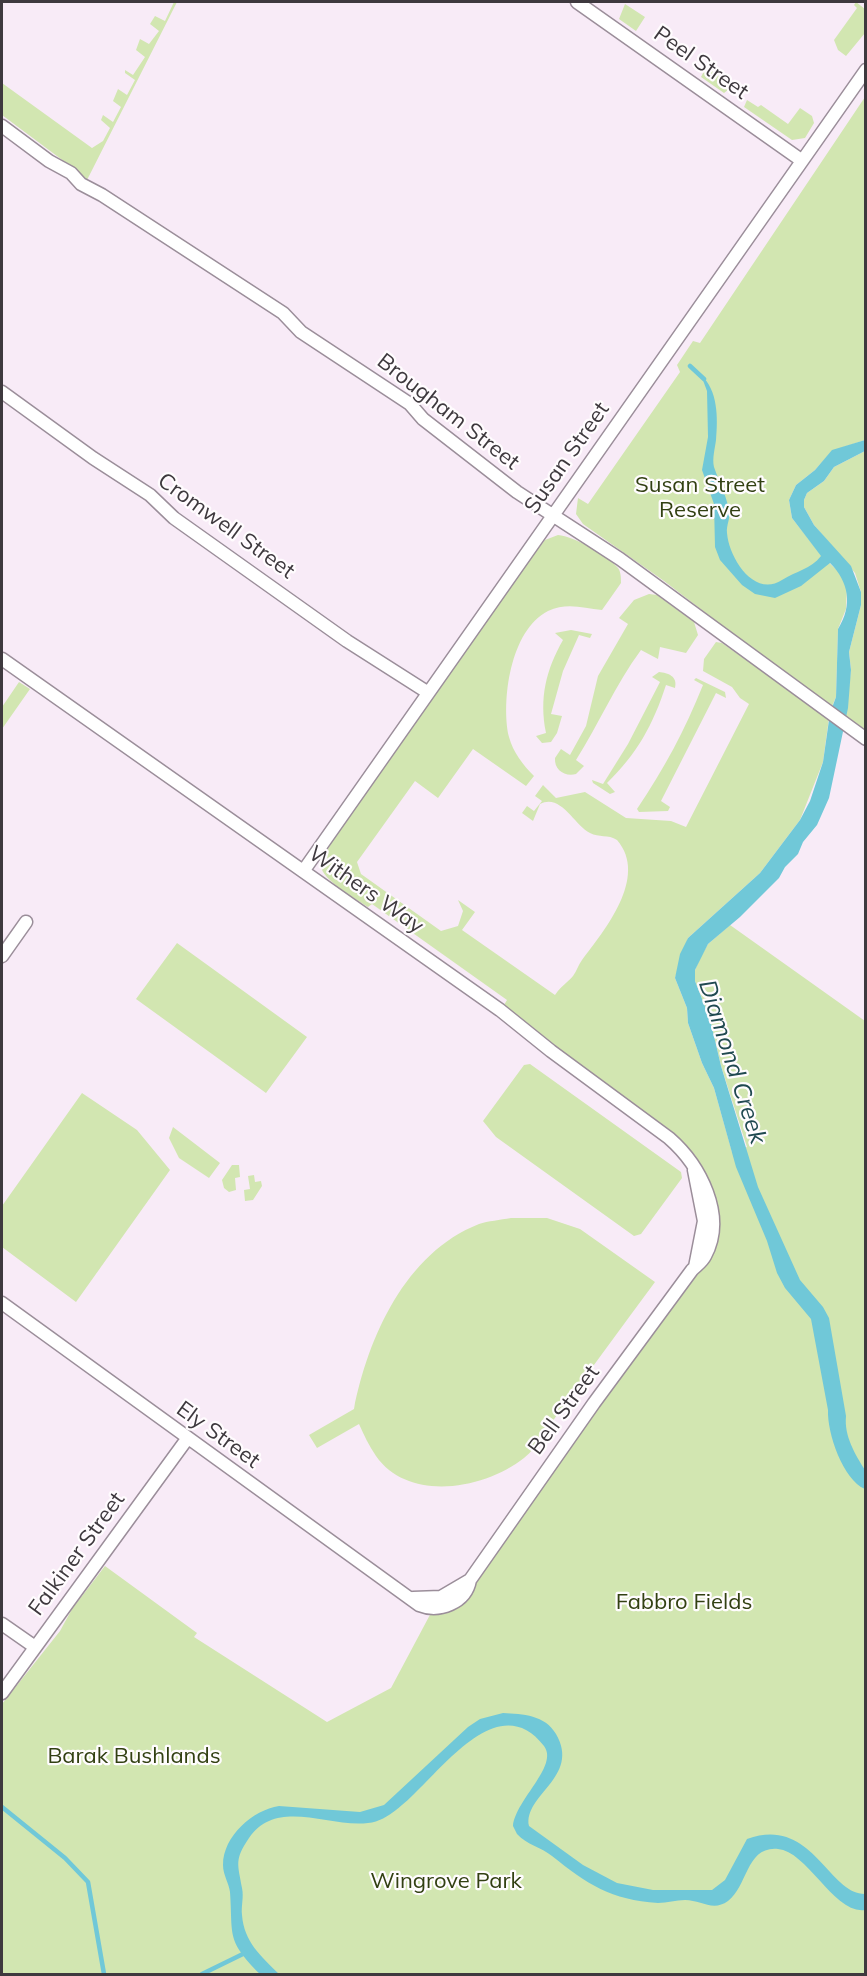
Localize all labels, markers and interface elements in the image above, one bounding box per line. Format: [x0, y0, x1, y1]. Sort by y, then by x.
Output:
street label: Peel Street [649, 21, 753, 105]
street label: Brougham Street [372, 348, 524, 476]
street label: Susan Street [519, 397, 615, 519]
street label: Cromwell Street [152, 468, 300, 584]
park label: Susan Street Reserve [635, 472, 765, 524]
street label: Withers Way [303, 841, 429, 939]
water label: Diamond Creek [692, 976, 772, 1148]
street label: Bell Street [523, 1360, 605, 1460]
street label: Ely Street [171, 1396, 265, 1474]
street label: Falkiner Street [23, 1487, 131, 1621]
park label: Fabbro Fields [616, 1589, 752, 1615]
park label: Barak Bushlands [47, 1743, 221, 1769]
park label: Wingrove Park [370, 1868, 522, 1894]

